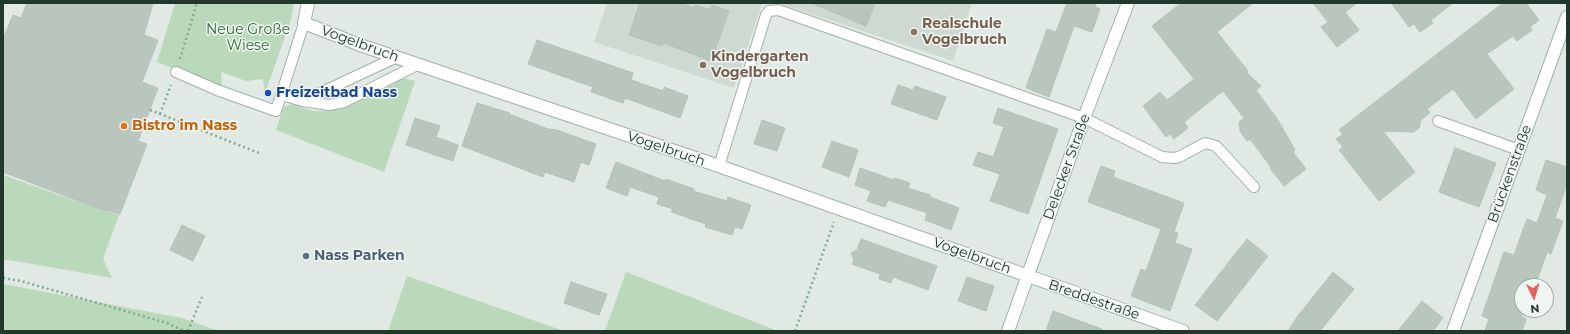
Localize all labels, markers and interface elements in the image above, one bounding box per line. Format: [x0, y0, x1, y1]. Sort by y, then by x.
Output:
place label: Realschule Vogelbruch [922, 16, 1007, 48]
park label: Neue Große Wiese [206, 22, 290, 54]
street label: Vogelbruch [319, 22, 401, 66]
marker: Realschule Vogelbruch [909, 27, 919, 37]
place label: Kindergarten Vogelbruch [711, 49, 809, 82]
marker: Kindergarten Vogelbruch [698, 60, 708, 70]
place label: Freizeitbad Nass [276, 85, 397, 101]
marker: Freizeitbad Nass [263, 88, 273, 98]
street label: Delecker Straße [1040, 112, 1094, 222]
place label: Bistro im Nass [132, 118, 237, 134]
marker: Bistro im Nass [119, 121, 129, 131]
street label: Brückenstraße [1484, 123, 1536, 225]
street label: Vogelbruch [625, 128, 707, 170]
street label: Vogelbruch [931, 234, 1013, 278]
place label: Nass Parken [314, 248, 405, 264]
marker: Nass Parken [301, 251, 311, 261]
street label: Breddestraße [1046, 277, 1142, 323]
north arrow [1514, 278, 1554, 318]
text: N [1530, 302, 1540, 316]

